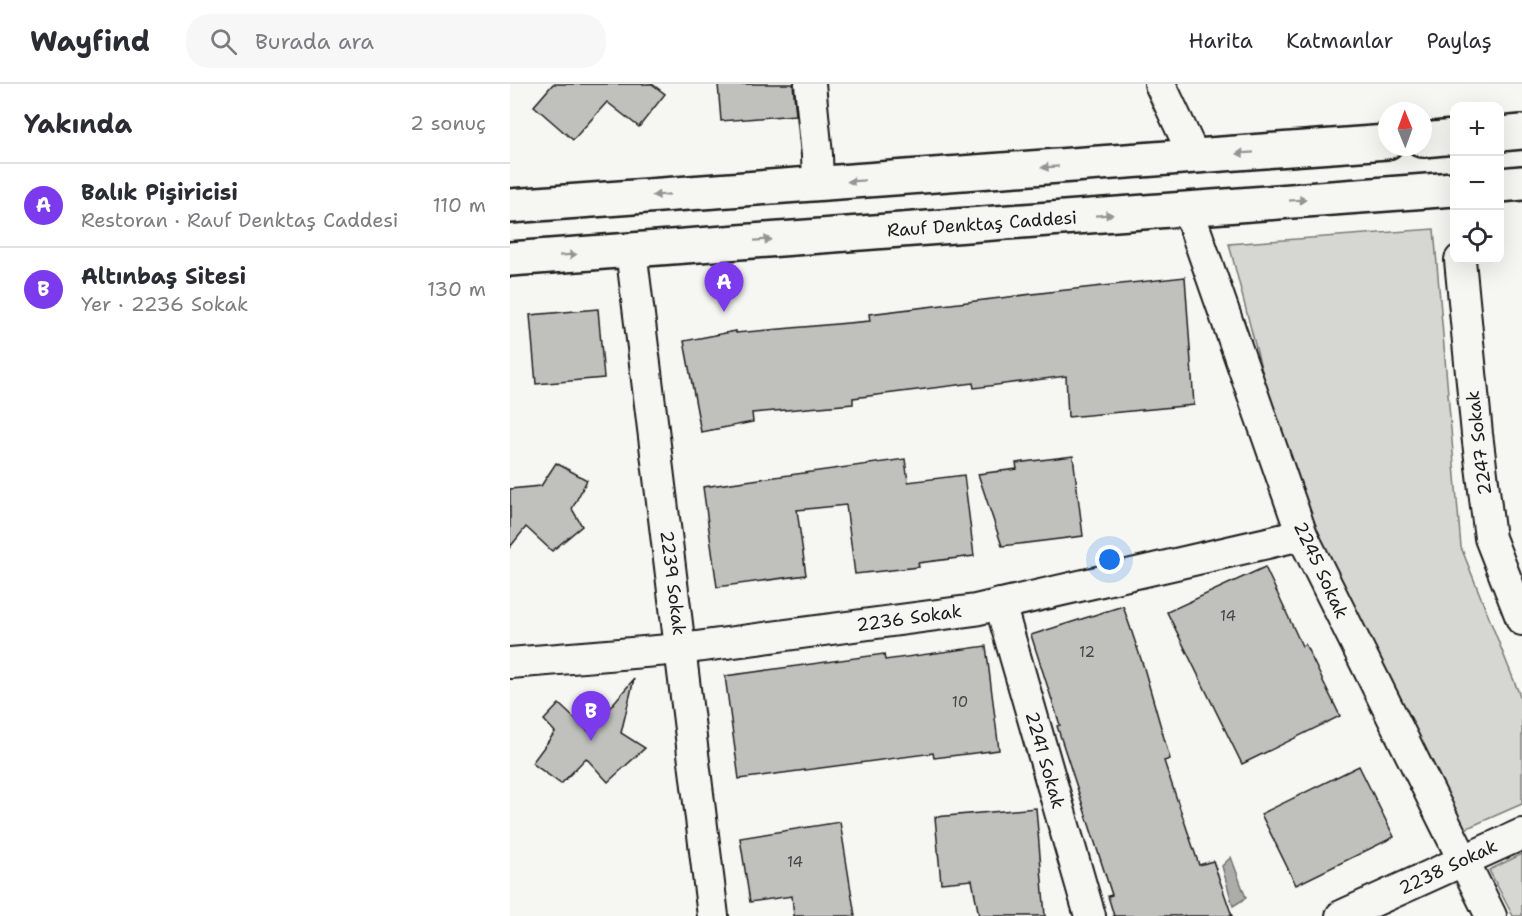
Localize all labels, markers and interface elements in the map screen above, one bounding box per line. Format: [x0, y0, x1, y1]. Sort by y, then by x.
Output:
search box [186, 14, 606, 68]
text: Wayfind [30, 22, 150, 60]
icon: search [207, 25, 240, 58]
text: Burada ara [255, 27, 374, 56]
text: Harita [1188, 27, 1253, 55]
text: Katmanlar [1286, 27, 1393, 55]
text: Paylaş [1426, 27, 1492, 55]
north arrow [1378, 102, 1432, 156]
map controls [1450, 102, 1504, 264]
button: + [1450, 102, 1504, 156]
text: Yakında [24, 106, 132, 141]
text: 2 sonuç [410, 110, 486, 136]
one-way arrow [1235, 148, 1254, 157]
button: − [1450, 156, 1504, 210]
one-way arrow [1041, 162, 1060, 172]
one-way arrow [846, 176, 865, 186]
text: Balık Pişiricisi [81, 178, 238, 207]
one-way arrow [652, 191, 671, 200]
text: A [36, 192, 51, 218]
text: 110 m [432, 192, 486, 218]
one-way arrow [1289, 195, 1308, 205]
street label: Rauf Denktaş Caddesi [886, 205, 1078, 243]
text: Restoran · Rauf Denktaş Caddesi [81, 207, 398, 233]
one-way arrow [1094, 210, 1113, 220]
button: locate [1450, 210, 1504, 264]
one-way arrow [753, 236, 772, 245]
one-way arrow [559, 250, 578, 260]
text: Altınbaş Sitesi [81, 262, 246, 291]
pin: A [704, 262, 744, 312]
text: B [37, 276, 50, 302]
text: 130 m [427, 276, 486, 302]
text: Yer · 2236 Sokak [81, 291, 249, 317]
street label: 2247 Sokak [1461, 389, 1497, 497]
street label: 2245 Sokak [1288, 518, 1354, 622]
street label: 2239 Sokak [655, 529, 691, 637]
your location [1095, 545, 1124, 574]
street label: 2236 Sokak [855, 599, 963, 637]
house number: 14 [1220, 606, 1236, 626]
house number: 12 [1079, 642, 1095, 662]
pin: B [572, 692, 610, 741]
house number: 10 [952, 692, 968, 712]
street label: 2241 Sokak [1020, 708, 1070, 812]
street label: 2238 Sokak [1395, 834, 1501, 900]
house number: 14 [787, 852, 803, 872]

